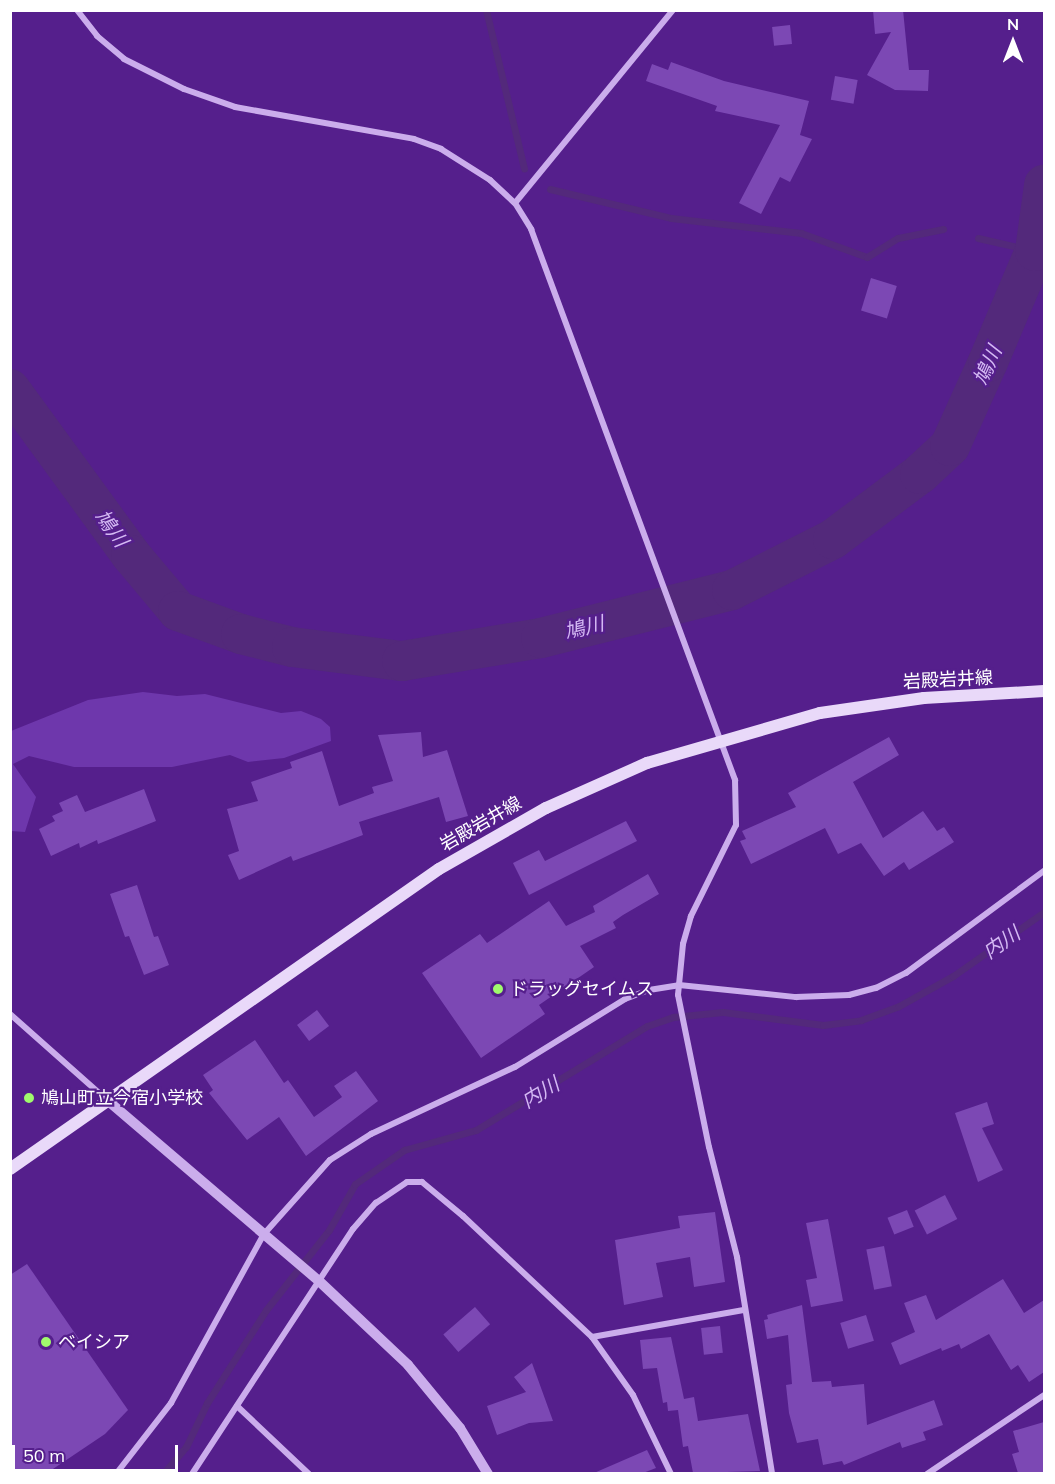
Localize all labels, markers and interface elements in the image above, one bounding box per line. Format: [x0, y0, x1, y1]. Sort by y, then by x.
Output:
north arrow [983, 12, 1043, 72]
text: N [1007, 14, 1019, 34]
water label: 鳩川 [968, 342, 1006, 388]
water label: 鳩川 [91, 505, 133, 551]
water label: 鳩川 [562, 611, 606, 643]
street label: 岩殿岩井線 [902, 667, 994, 693]
street label: 岩殿岩井線 [437, 792, 525, 856]
water label: 内川 [978, 921, 1024, 963]
place label: ドラッグセイムス [510, 978, 654, 1000]
marker: ドラッグセイムス [491, 982, 505, 996]
water label: 内川 [517, 1071, 563, 1113]
place label: 鳩山町立今宿小学校 [41, 1087, 203, 1109]
marker: 鳩山町立今宿小学校 [22, 1091, 36, 1105]
place label: ベイシア [58, 1331, 130, 1353]
marker: ベイシア [39, 1335, 53, 1349]
scale bar [15, 1433, 182, 1471]
text: 50 m [23, 1444, 65, 1467]

